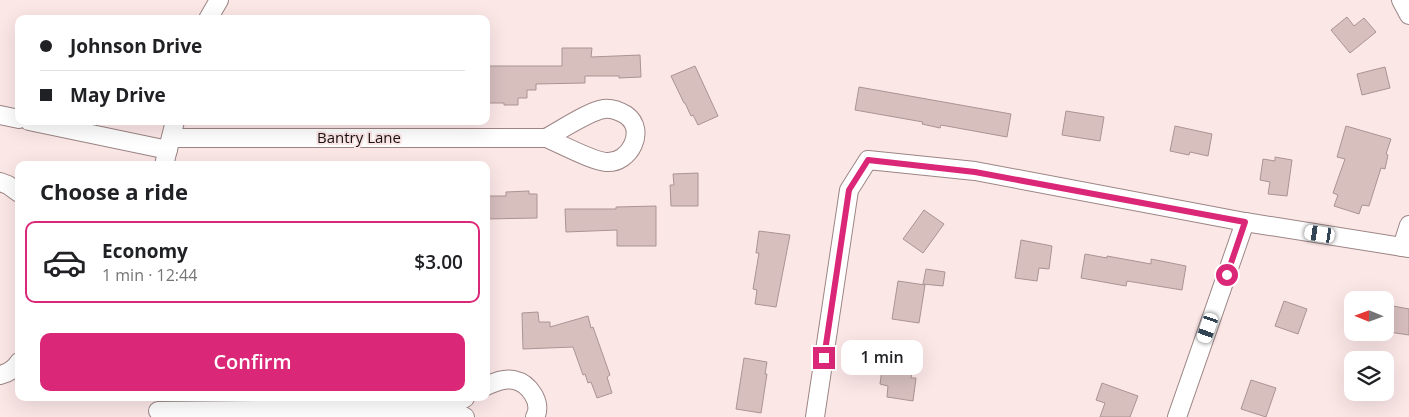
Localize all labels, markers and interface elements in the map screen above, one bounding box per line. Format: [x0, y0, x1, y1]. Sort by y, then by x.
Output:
text: Johnson Drive [70, 33, 202, 59]
text: May Drive [70, 82, 166, 108]
street label: Bantry Lane [317, 127, 401, 147]
text: Choose a ride [40, 176, 188, 206]
car [1304, 224, 1335, 244]
text: Economy [102, 238, 188, 264]
icon: car [42, 240, 87, 285]
text: $3.00 [414, 249, 463, 275]
text: 1 min · 12:44 [102, 264, 197, 286]
route start [1216, 264, 1238, 286]
north arrow [1344, 291, 1394, 341]
map controls [1344, 291, 1394, 401]
car [1196, 311, 1219, 345]
button: Confirm [40, 333, 465, 391]
callout: 1 min [842, 340, 924, 376]
text: 1 min [860, 346, 904, 368]
route end [813, 347, 835, 369]
button: layers [1344, 351, 1394, 401]

